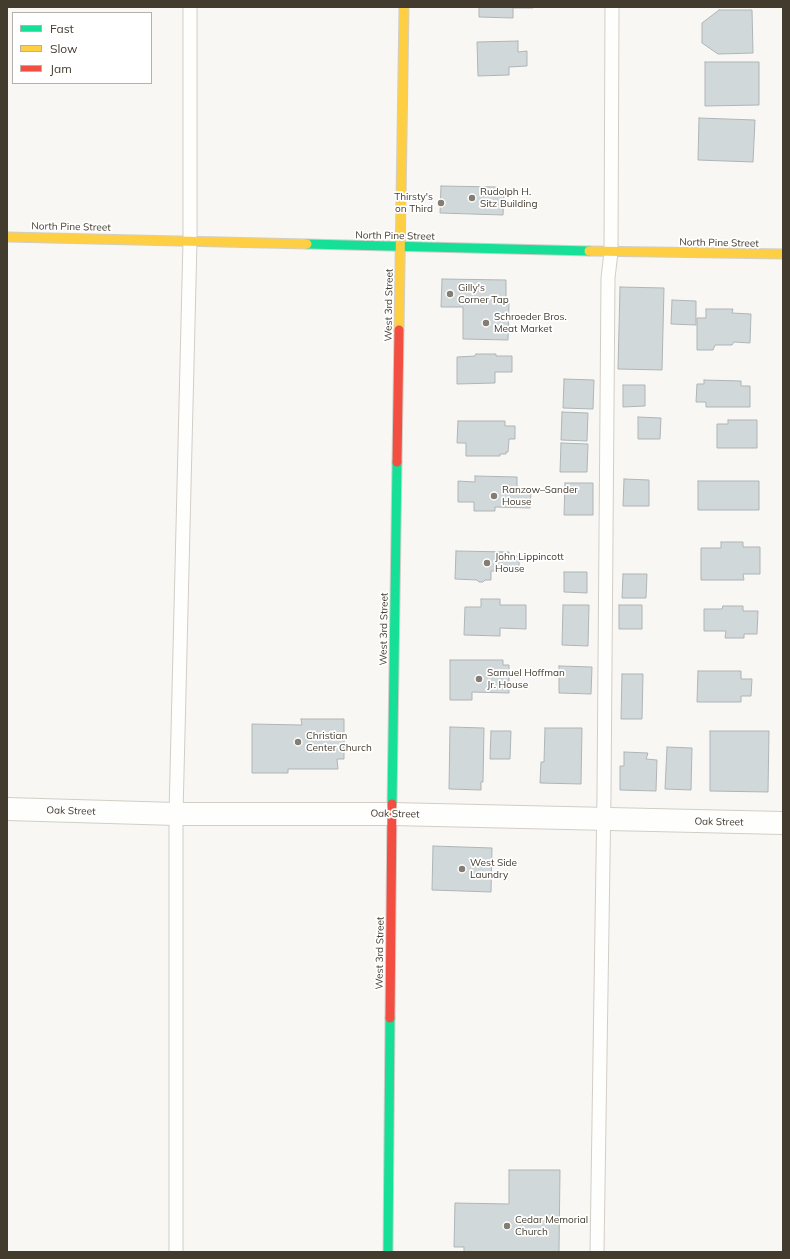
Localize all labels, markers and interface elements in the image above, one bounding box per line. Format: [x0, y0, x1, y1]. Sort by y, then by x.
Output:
legend [12, 12, 152, 84]
text: Fast [50, 21, 74, 36]
text: Slow [50, 41, 78, 56]
text: Jam [50, 61, 72, 76]
place label: Rudolph H. Sitz Building [480, 186, 538, 210]
place label: Thirsty's on Third [394, 191, 433, 214]
marker: Rudolph H. Sitz Building [467, 193, 477, 203]
marker: Thirsty's on Third [436, 198, 446, 208]
street label: North Pine Street [31, 220, 111, 234]
street label: North Pine Street [355, 229, 435, 243]
street label: North Pine Street [679, 236, 759, 250]
street label: West 3rd Street [382, 268, 396, 342]
place label: Gilly's Corner Tap [458, 282, 509, 306]
marker: Gilly's Corner Tap [445, 289, 455, 299]
place label: Schroeder Bros. Meat Market [494, 311, 567, 334]
marker: Schroeder Bros. Meat Market [481, 318, 491, 328]
place label: Ranzow–Sander House [502, 484, 578, 508]
marker: Ranzow–Sander House [489, 491, 499, 501]
place label: John Lippincott House [495, 551, 564, 574]
marker: John Lippincott House [482, 558, 492, 568]
street label: West 3rd Street [377, 592, 391, 666]
place label: Samuel Hoffman Jr. House [487, 667, 565, 690]
marker: Samuel Hoffman Jr. House [474, 674, 484, 684]
place label: Christian Center Church [306, 730, 372, 754]
marker: Christian Center Church [293, 737, 303, 747]
street label: Oak Street [46, 804, 96, 818]
street label: Oak Street [370, 808, 420, 820]
street label: Oak Street [694, 816, 744, 828]
place label: West Side Laundry [470, 857, 517, 880]
marker: West Side Laundry [457, 864, 467, 874]
street label: West 3rd Street [373, 916, 387, 990]
place label: Cedar Memorial Church [515, 1214, 588, 1238]
marker: Cedar Memorial Church [502, 1221, 512, 1231]

